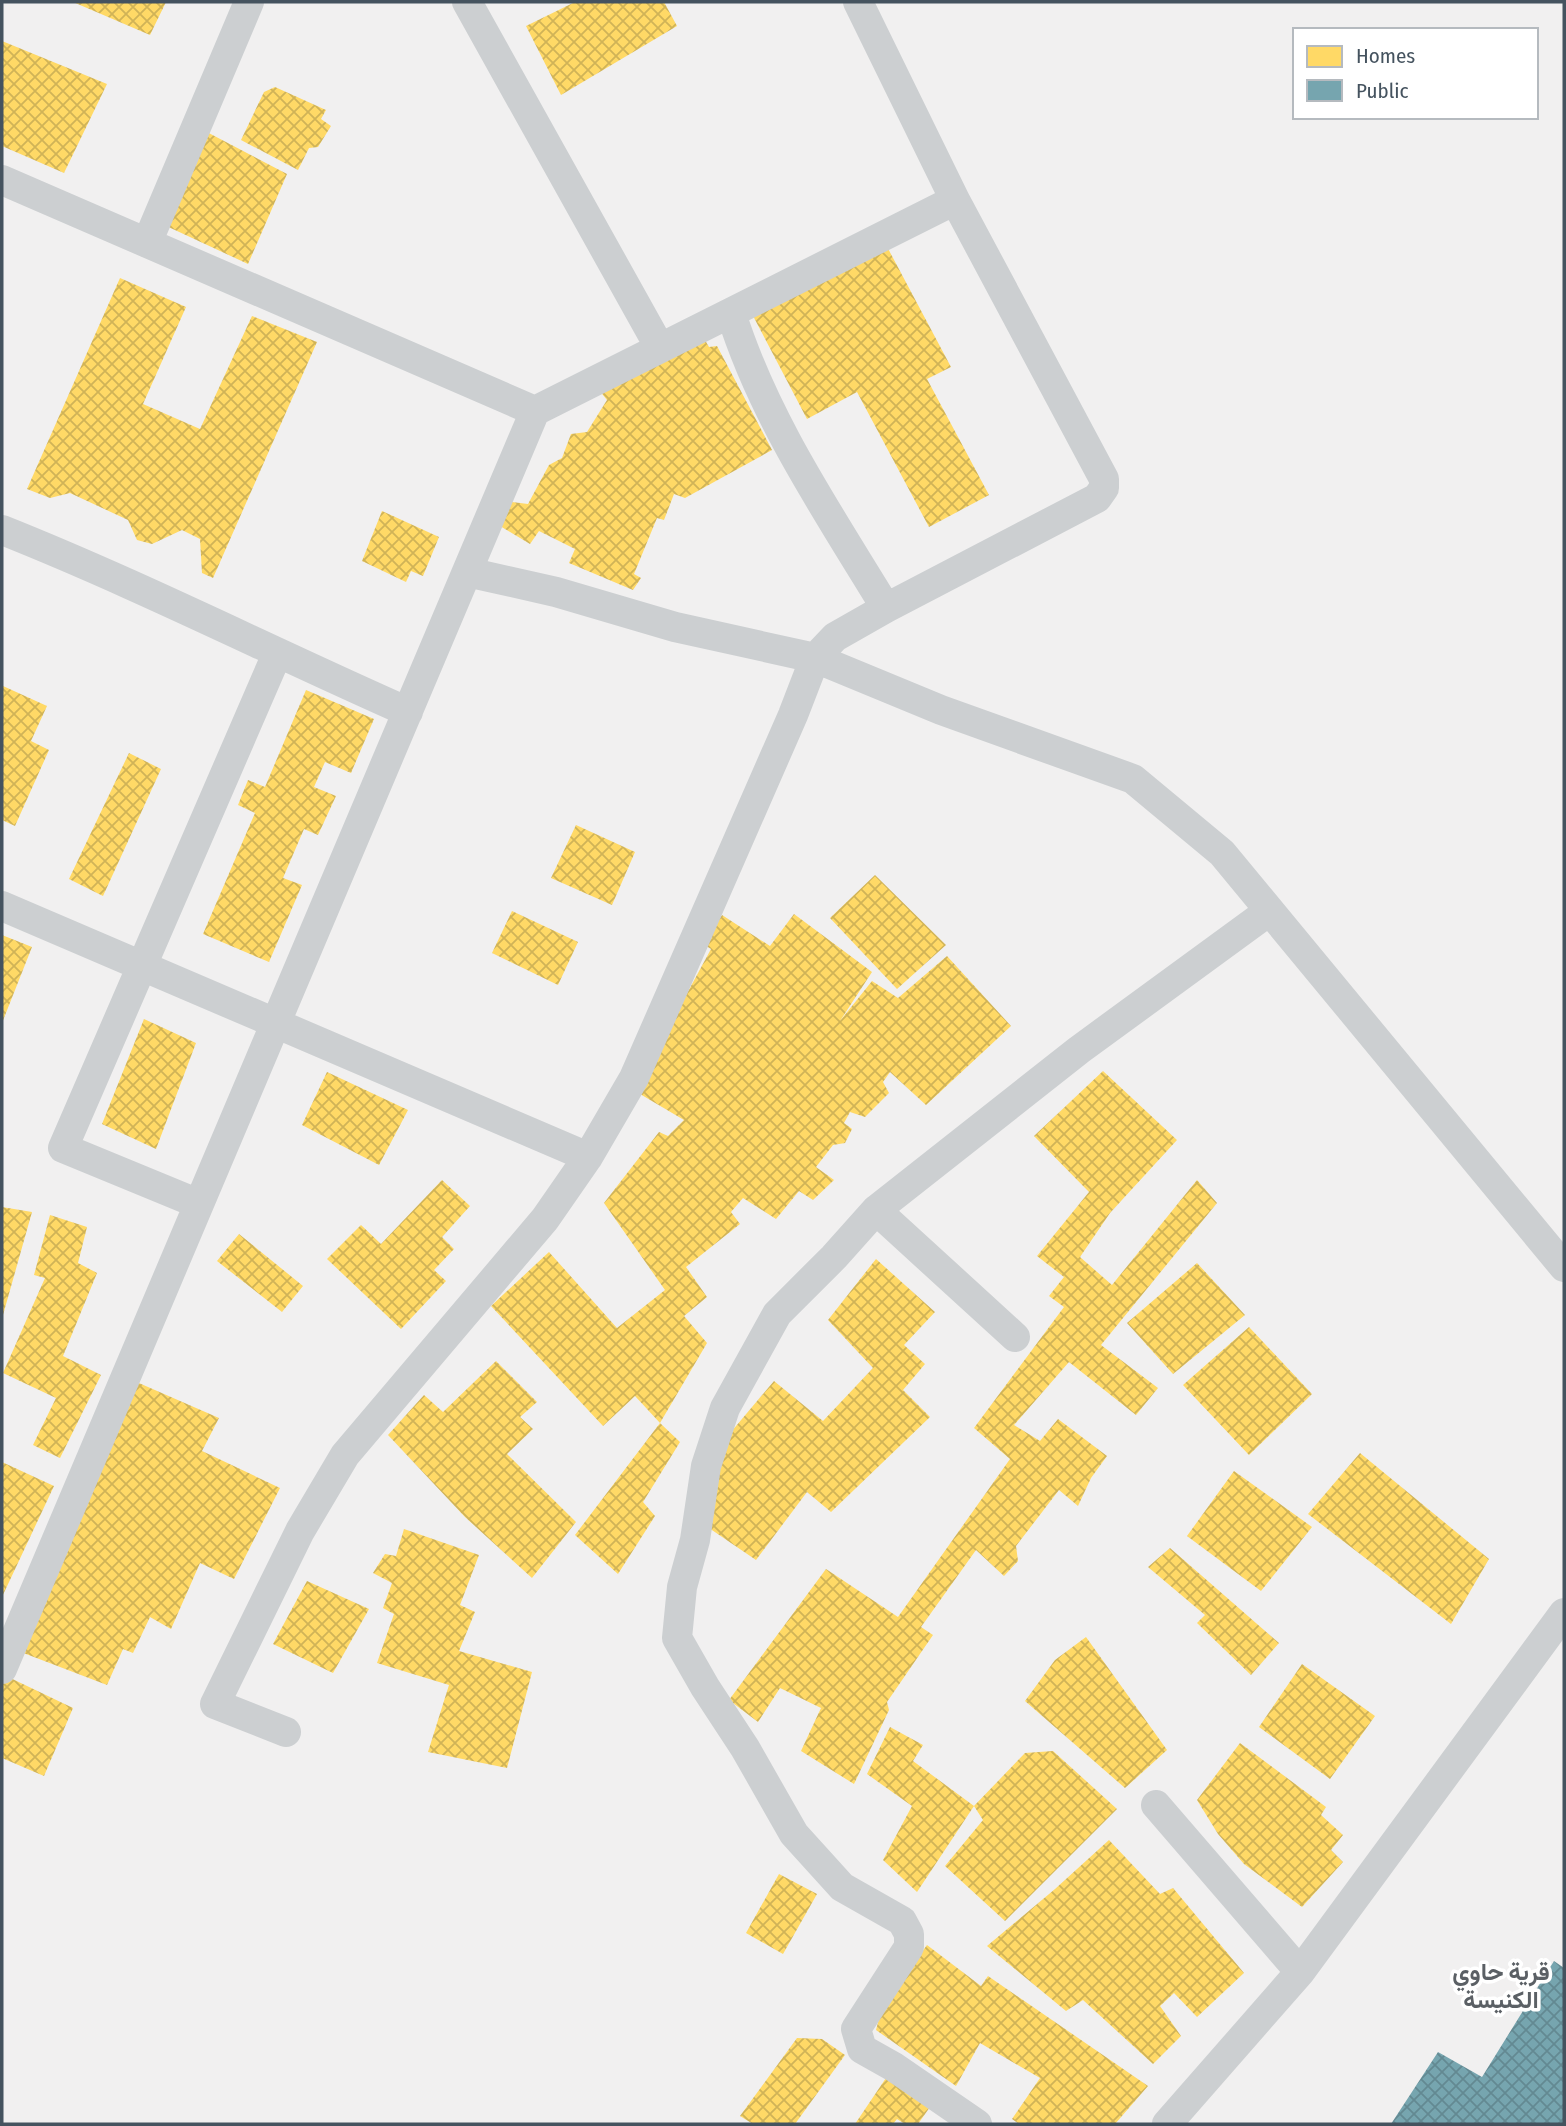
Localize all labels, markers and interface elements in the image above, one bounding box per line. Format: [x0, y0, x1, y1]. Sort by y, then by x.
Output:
legend [1293, 28, 1538, 119]
text: Homes [1356, 43, 1415, 69]
text: Public [1356, 78, 1408, 104]
district label: قرية حاوي الكنيسة [1452, 1958, 1550, 2014]

